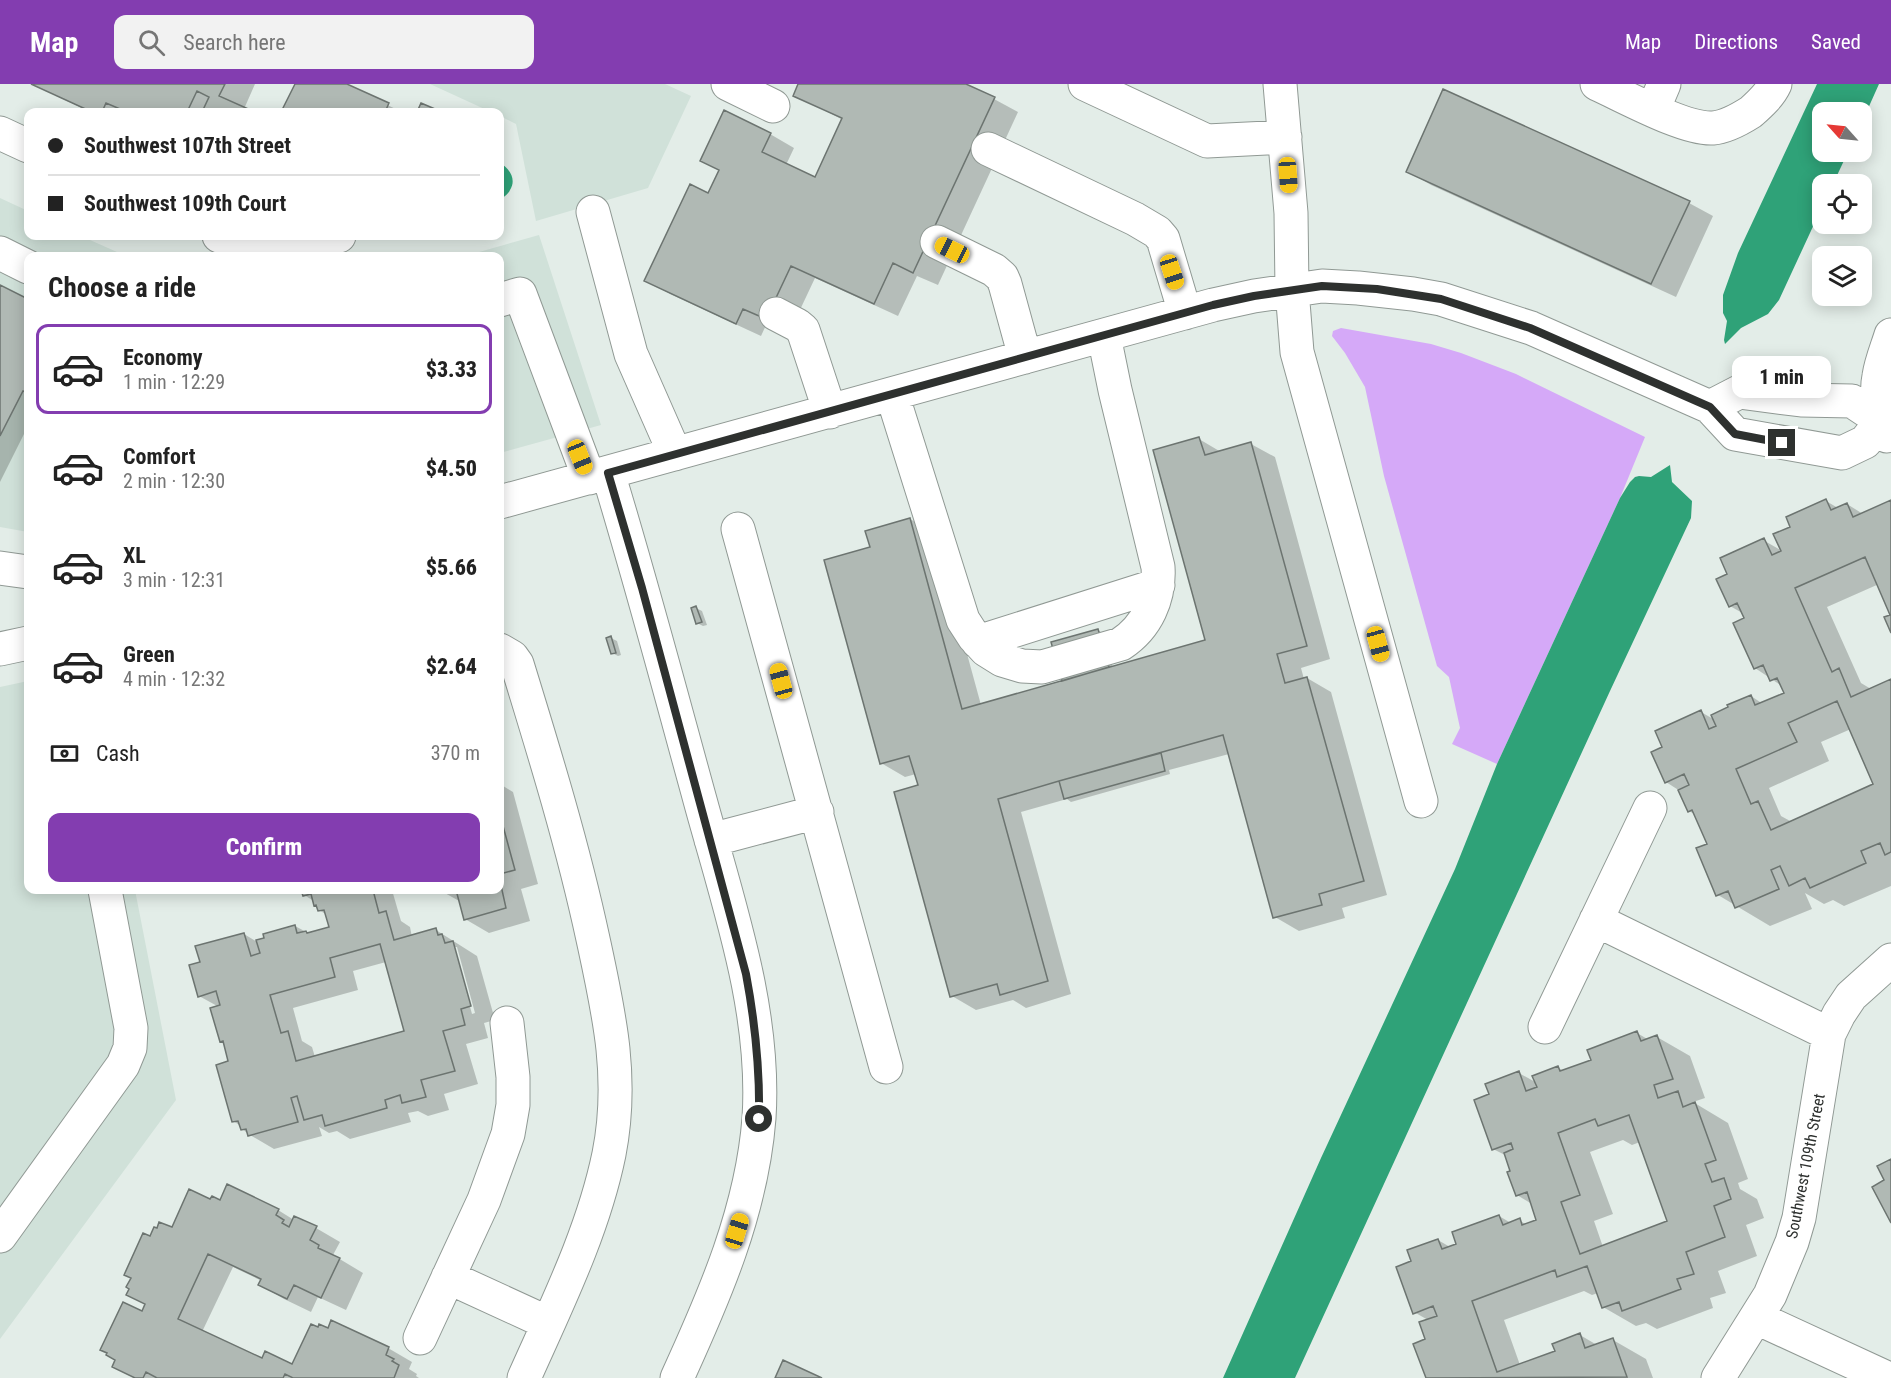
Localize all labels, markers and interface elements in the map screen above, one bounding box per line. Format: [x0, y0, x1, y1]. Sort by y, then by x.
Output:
search box [114, 15, 534, 69]
text: Map [30, 26, 78, 59]
icon: search [135, 26, 168, 59]
text: Search here [183, 30, 286, 55]
text: Map [1625, 30, 1661, 54]
text: Directions [1694, 30, 1778, 54]
text: Saved [1811, 30, 1861, 54]
north arrow [1812, 102, 1872, 162]
map controls [1812, 102, 1872, 306]
text: Southwest 107th Street [84, 133, 291, 158]
car [1278, 156, 1298, 194]
button: locate [1812, 174, 1872, 234]
text: Southwest 109th Court [84, 191, 286, 216]
car [932, 234, 972, 266]
button: layers [1812, 246, 1872, 306]
car [1158, 252, 1186, 292]
text: Choose a ride [48, 272, 196, 304]
icon: car [51, 342, 105, 396]
text: Economy [123, 345, 203, 370]
callout: 1 min [1732, 356, 1832, 398]
text: $3.33 [426, 357, 477, 382]
text: 1 min [1759, 365, 1804, 389]
text: 1 min · 12:29 [123, 370, 225, 394]
route end [1768, 429, 1795, 456]
car [565, 437, 595, 477]
icon: car [51, 441, 105, 495]
text: Comfort [123, 444, 196, 469]
text: $4.50 [426, 456, 477, 481]
text: 2 min · 12:30 [123, 469, 225, 493]
icon: car [51, 540, 105, 594]
text: XL [123, 543, 146, 568]
text: $5.66 [426, 555, 477, 580]
text: 3 min · 12:31 [123, 568, 225, 592]
car [1365, 624, 1391, 664]
icon: car [51, 639, 105, 693]
text: Green [123, 642, 175, 667]
text: $2.64 [426, 654, 477, 679]
car [768, 661, 794, 701]
text: 4 min · 12:32 [123, 667, 225, 691]
icon: cash [48, 737, 81, 770]
text: Cash [96, 741, 140, 766]
text: 370 m [431, 741, 480, 765]
button: Confirm [48, 813, 480, 882]
street label: Southwest 109th Street [1782, 1092, 1829, 1240]
route start [745, 1105, 772, 1132]
car [723, 1211, 751, 1251]

